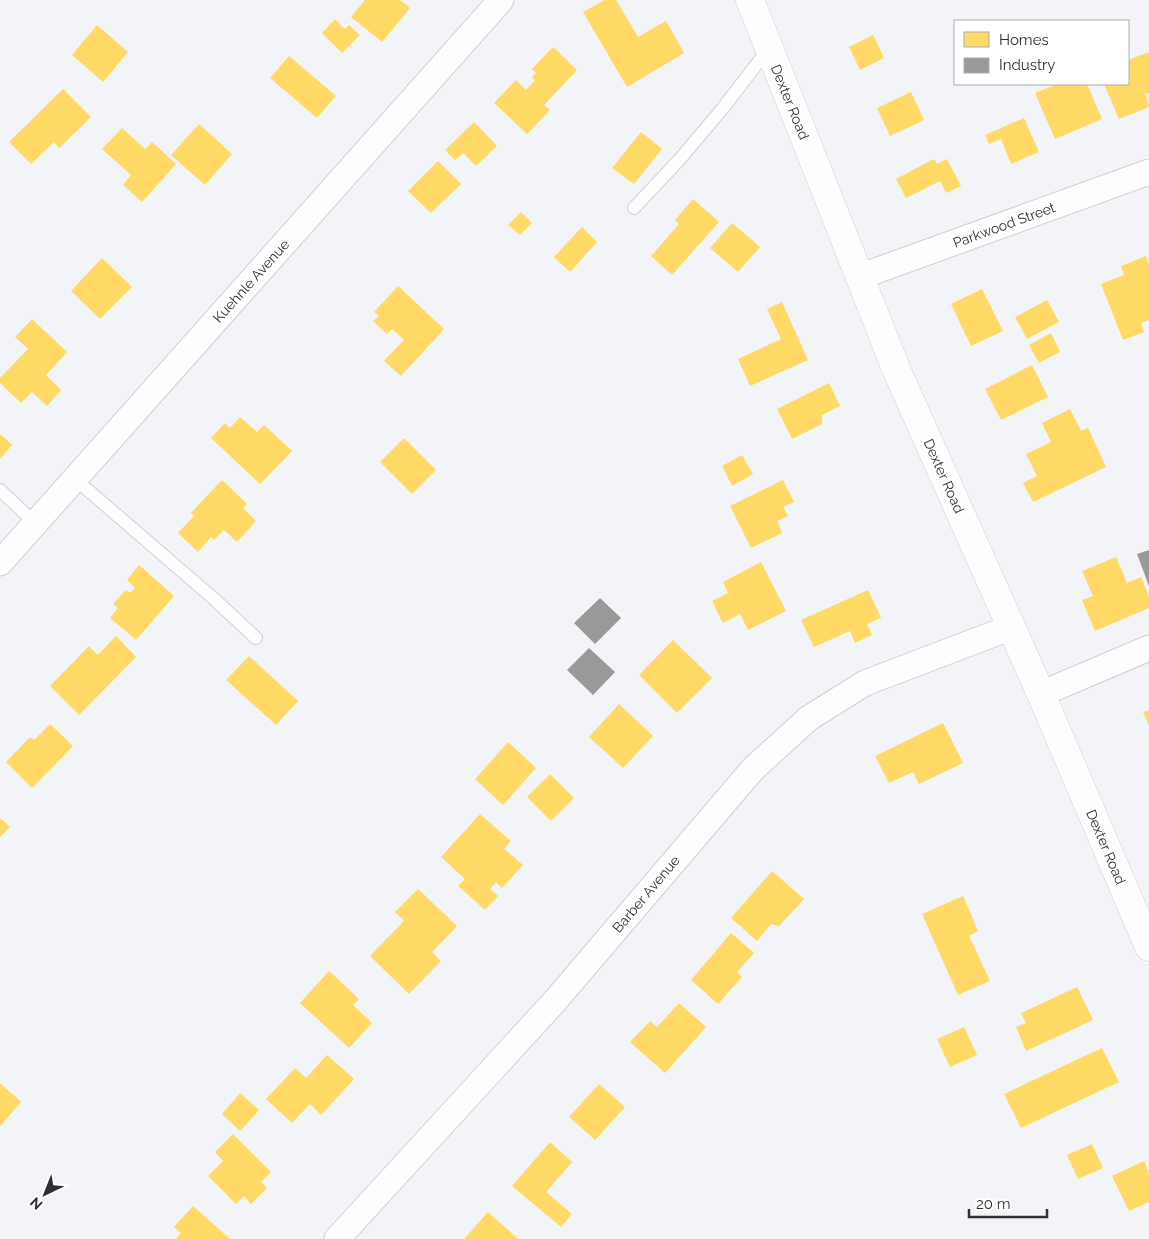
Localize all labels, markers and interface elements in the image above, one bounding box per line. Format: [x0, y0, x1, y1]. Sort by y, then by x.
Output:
legend [954, 20, 1129, 85]
text: Homes [999, 31, 1049, 49]
text: Industry [999, 56, 1055, 74]
street label: Dexter Road [768, 62, 812, 142]
street label: Parkwood Street [951, 199, 1058, 251]
street label: Kuehnle Avenue [210, 236, 292, 326]
street label: Dexter Road [921, 436, 967, 516]
street label: Dexter Road [1083, 807, 1129, 887]
street label: Barber Avenue [609, 852, 683, 936]
north arrow [20, 1169, 70, 1219]
scale bar [969, 1186, 1046, 1218]
text: N [27, 1194, 45, 1213]
text: 20 m [976, 1195, 1011, 1213]

